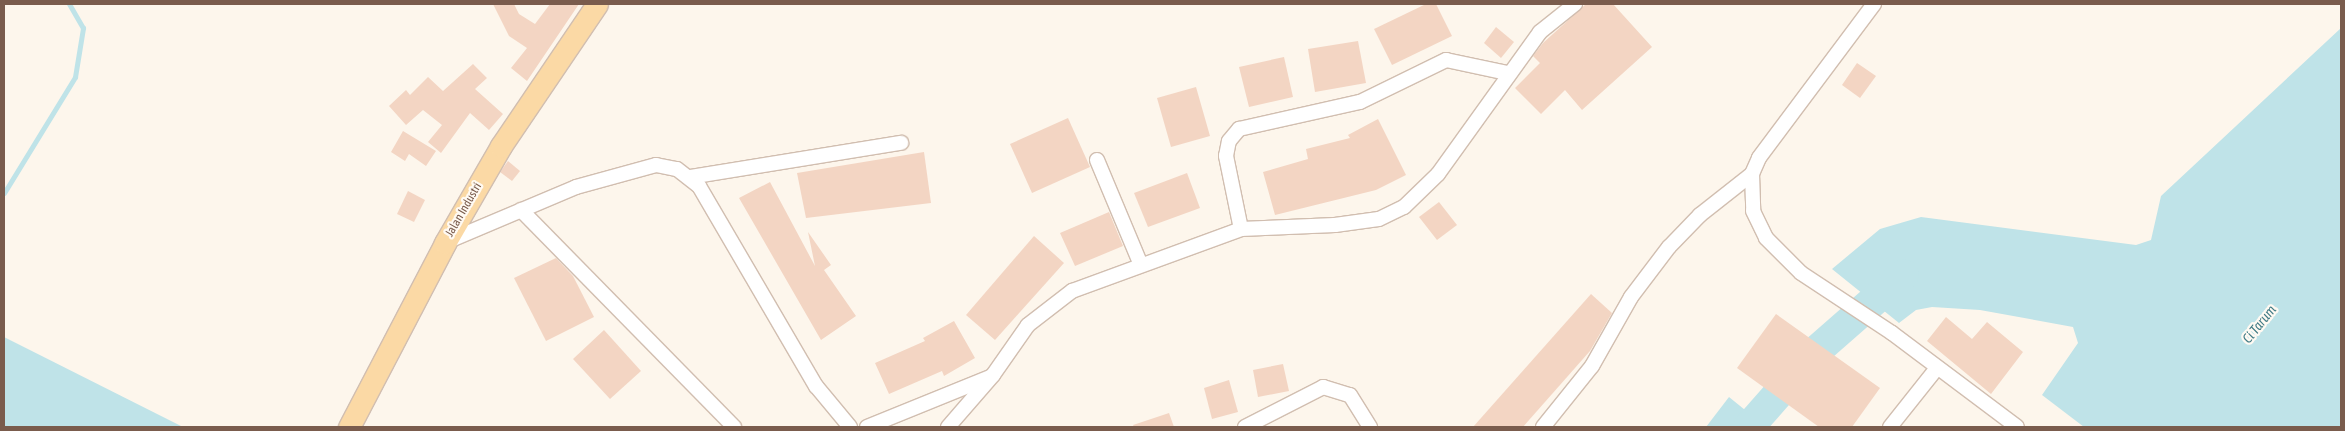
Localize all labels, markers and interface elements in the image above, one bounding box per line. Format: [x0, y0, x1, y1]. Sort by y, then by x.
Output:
street label: Jalan Industri [443, 180, 485, 240]
water label: Ci Tarum [2239, 302, 2279, 346]

